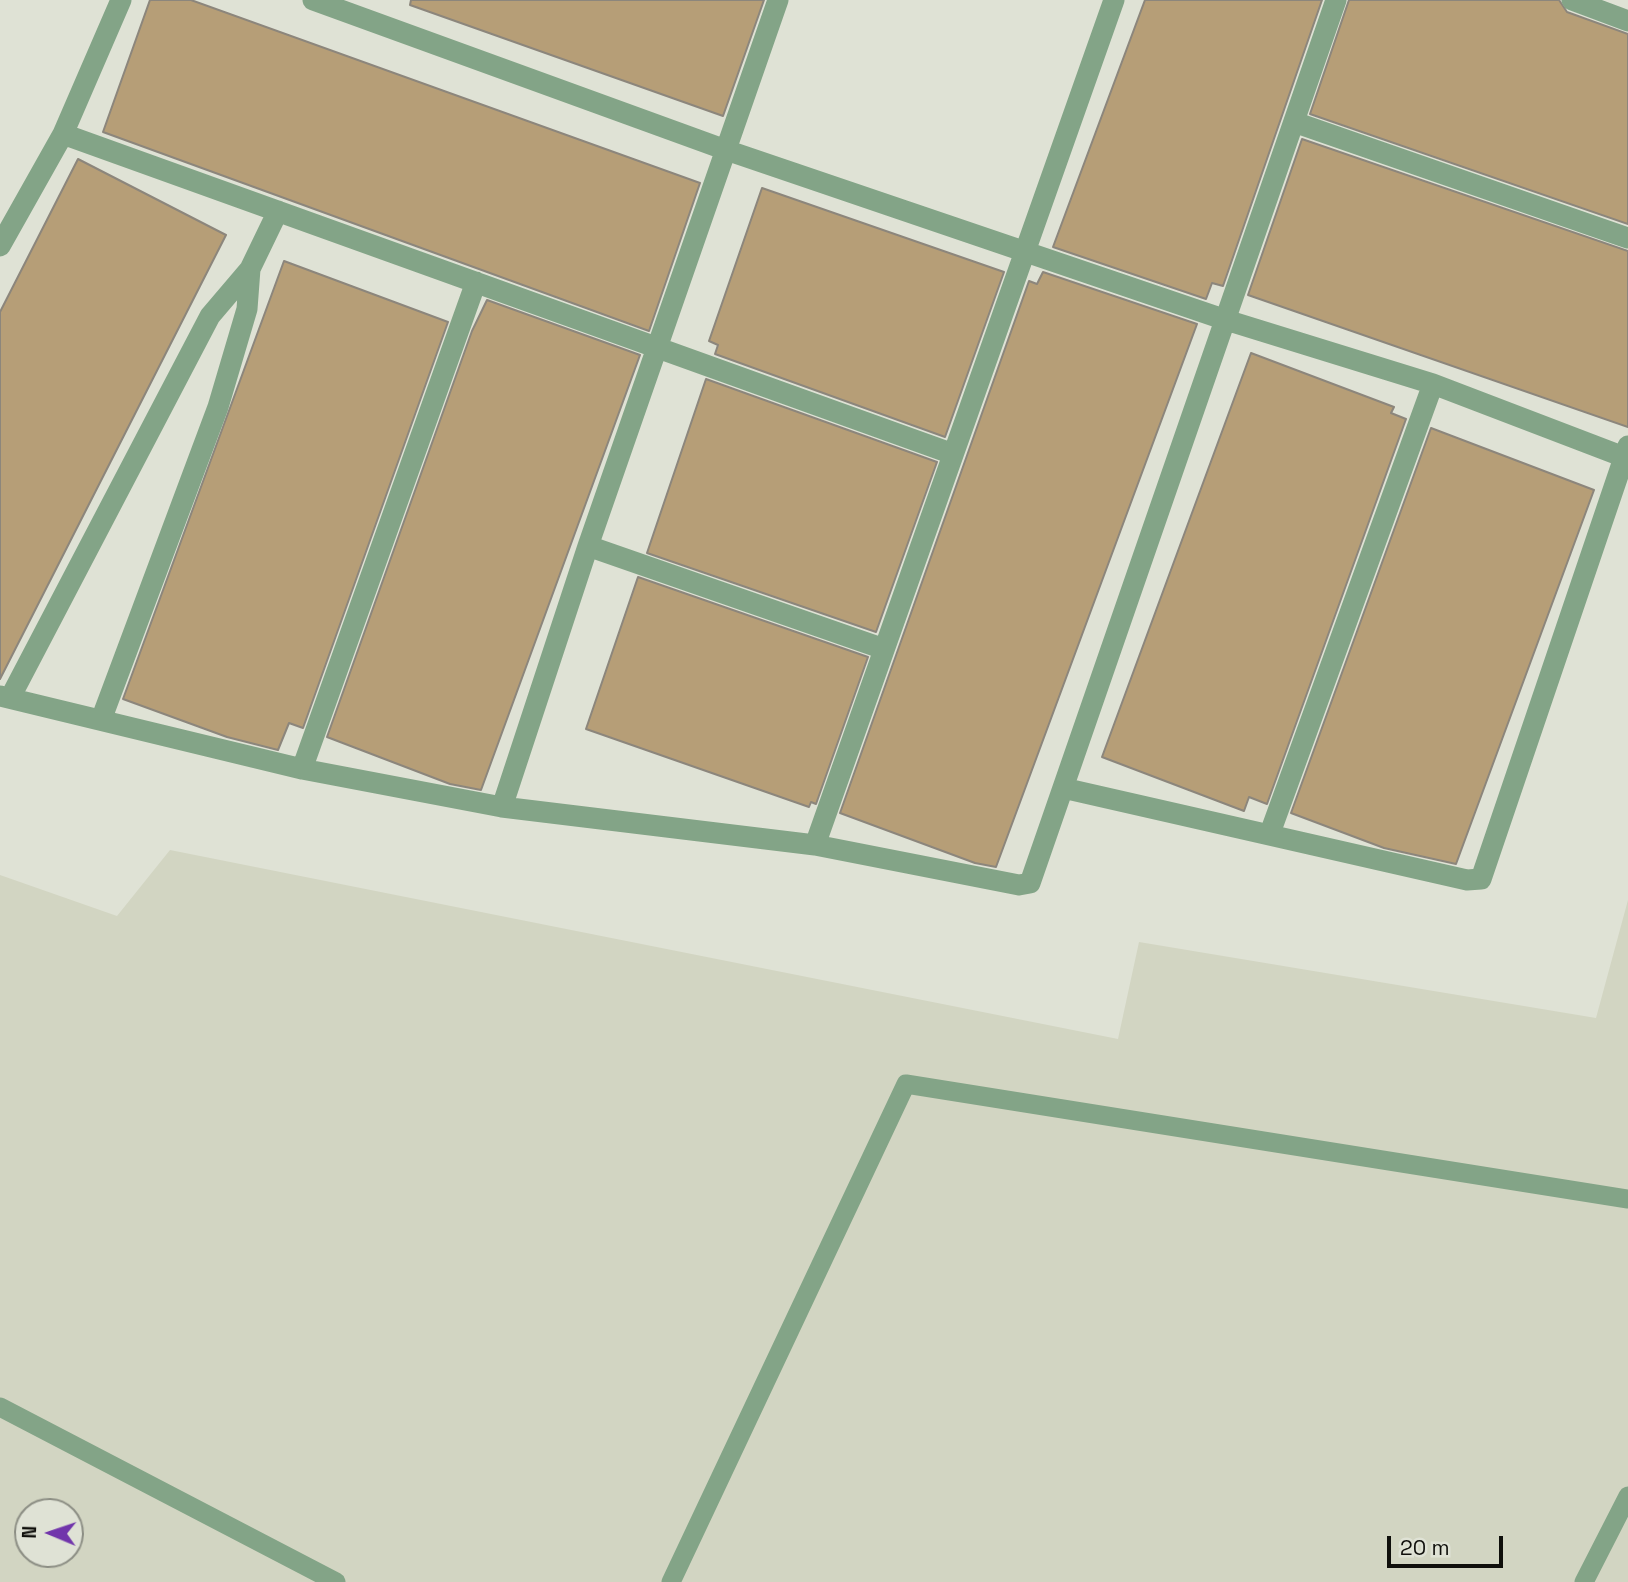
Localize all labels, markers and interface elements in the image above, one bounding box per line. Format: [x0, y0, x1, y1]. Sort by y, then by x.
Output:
north arrow [14, 1498, 84, 1568]
scale bar [1390, 1522, 1506, 1566]
text: N [17, 1526, 42, 1539]
text: 20 m [1400, 1534, 1450, 1561]

